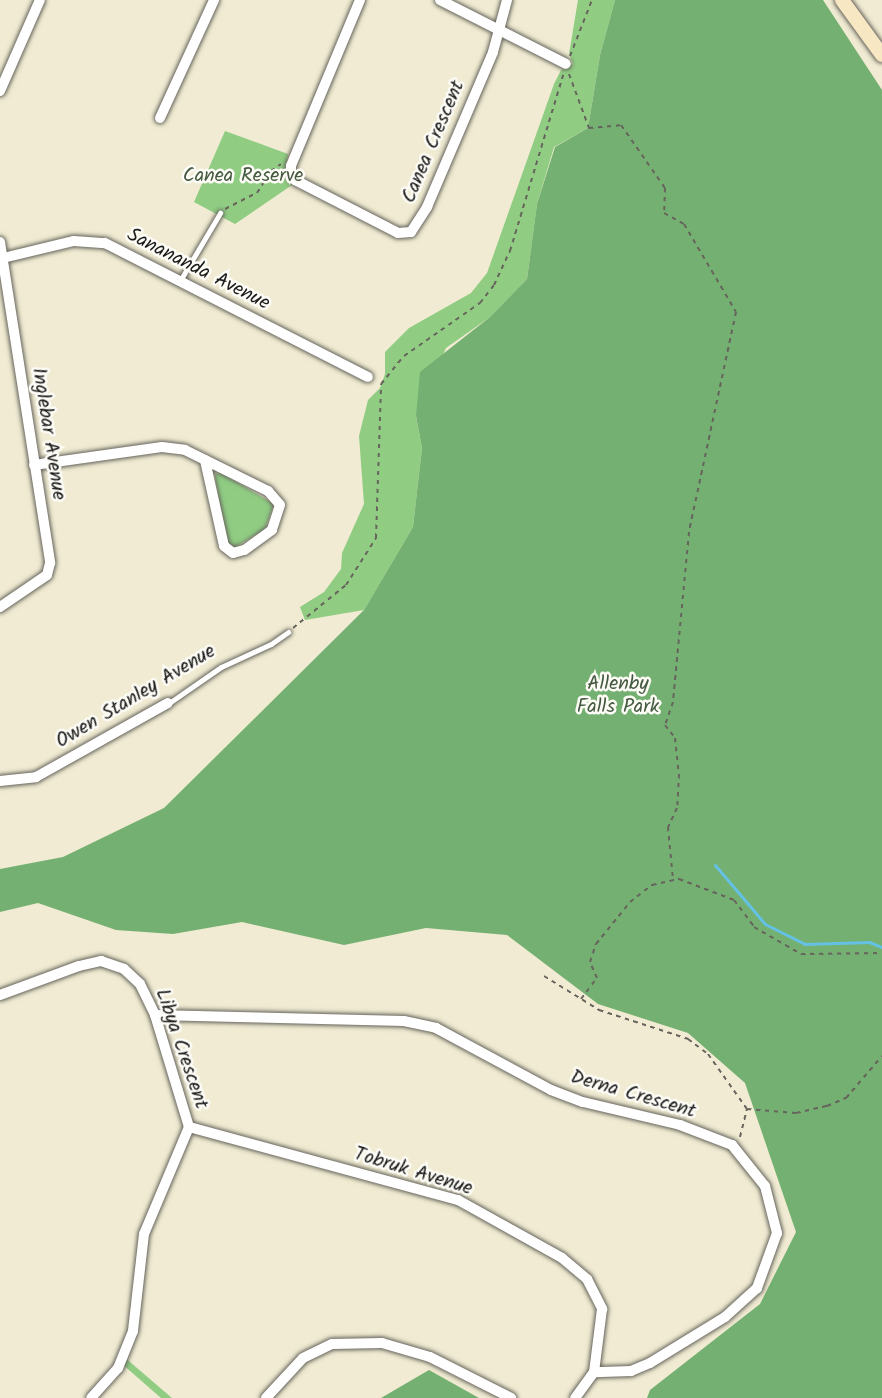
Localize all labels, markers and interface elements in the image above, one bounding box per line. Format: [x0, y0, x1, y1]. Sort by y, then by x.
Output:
street label: Canea Crescent [397, 77, 471, 207]
park label: Canea Reserve [183, 164, 303, 188]
street label: Sanananda Avenue [123, 224, 273, 316]
street label: Inglebar Avenue [26, 366, 70, 502]
street label: Owen Stanley Avenue [52, 640, 220, 754]
park label: Allenby Falls Park [577, 673, 659, 720]
street label: Libya Crescent [149, 986, 213, 1112]
street label: Derna Crescent [568, 1066, 698, 1124]
street label: Tobruk Avenue [351, 1143, 475, 1201]

